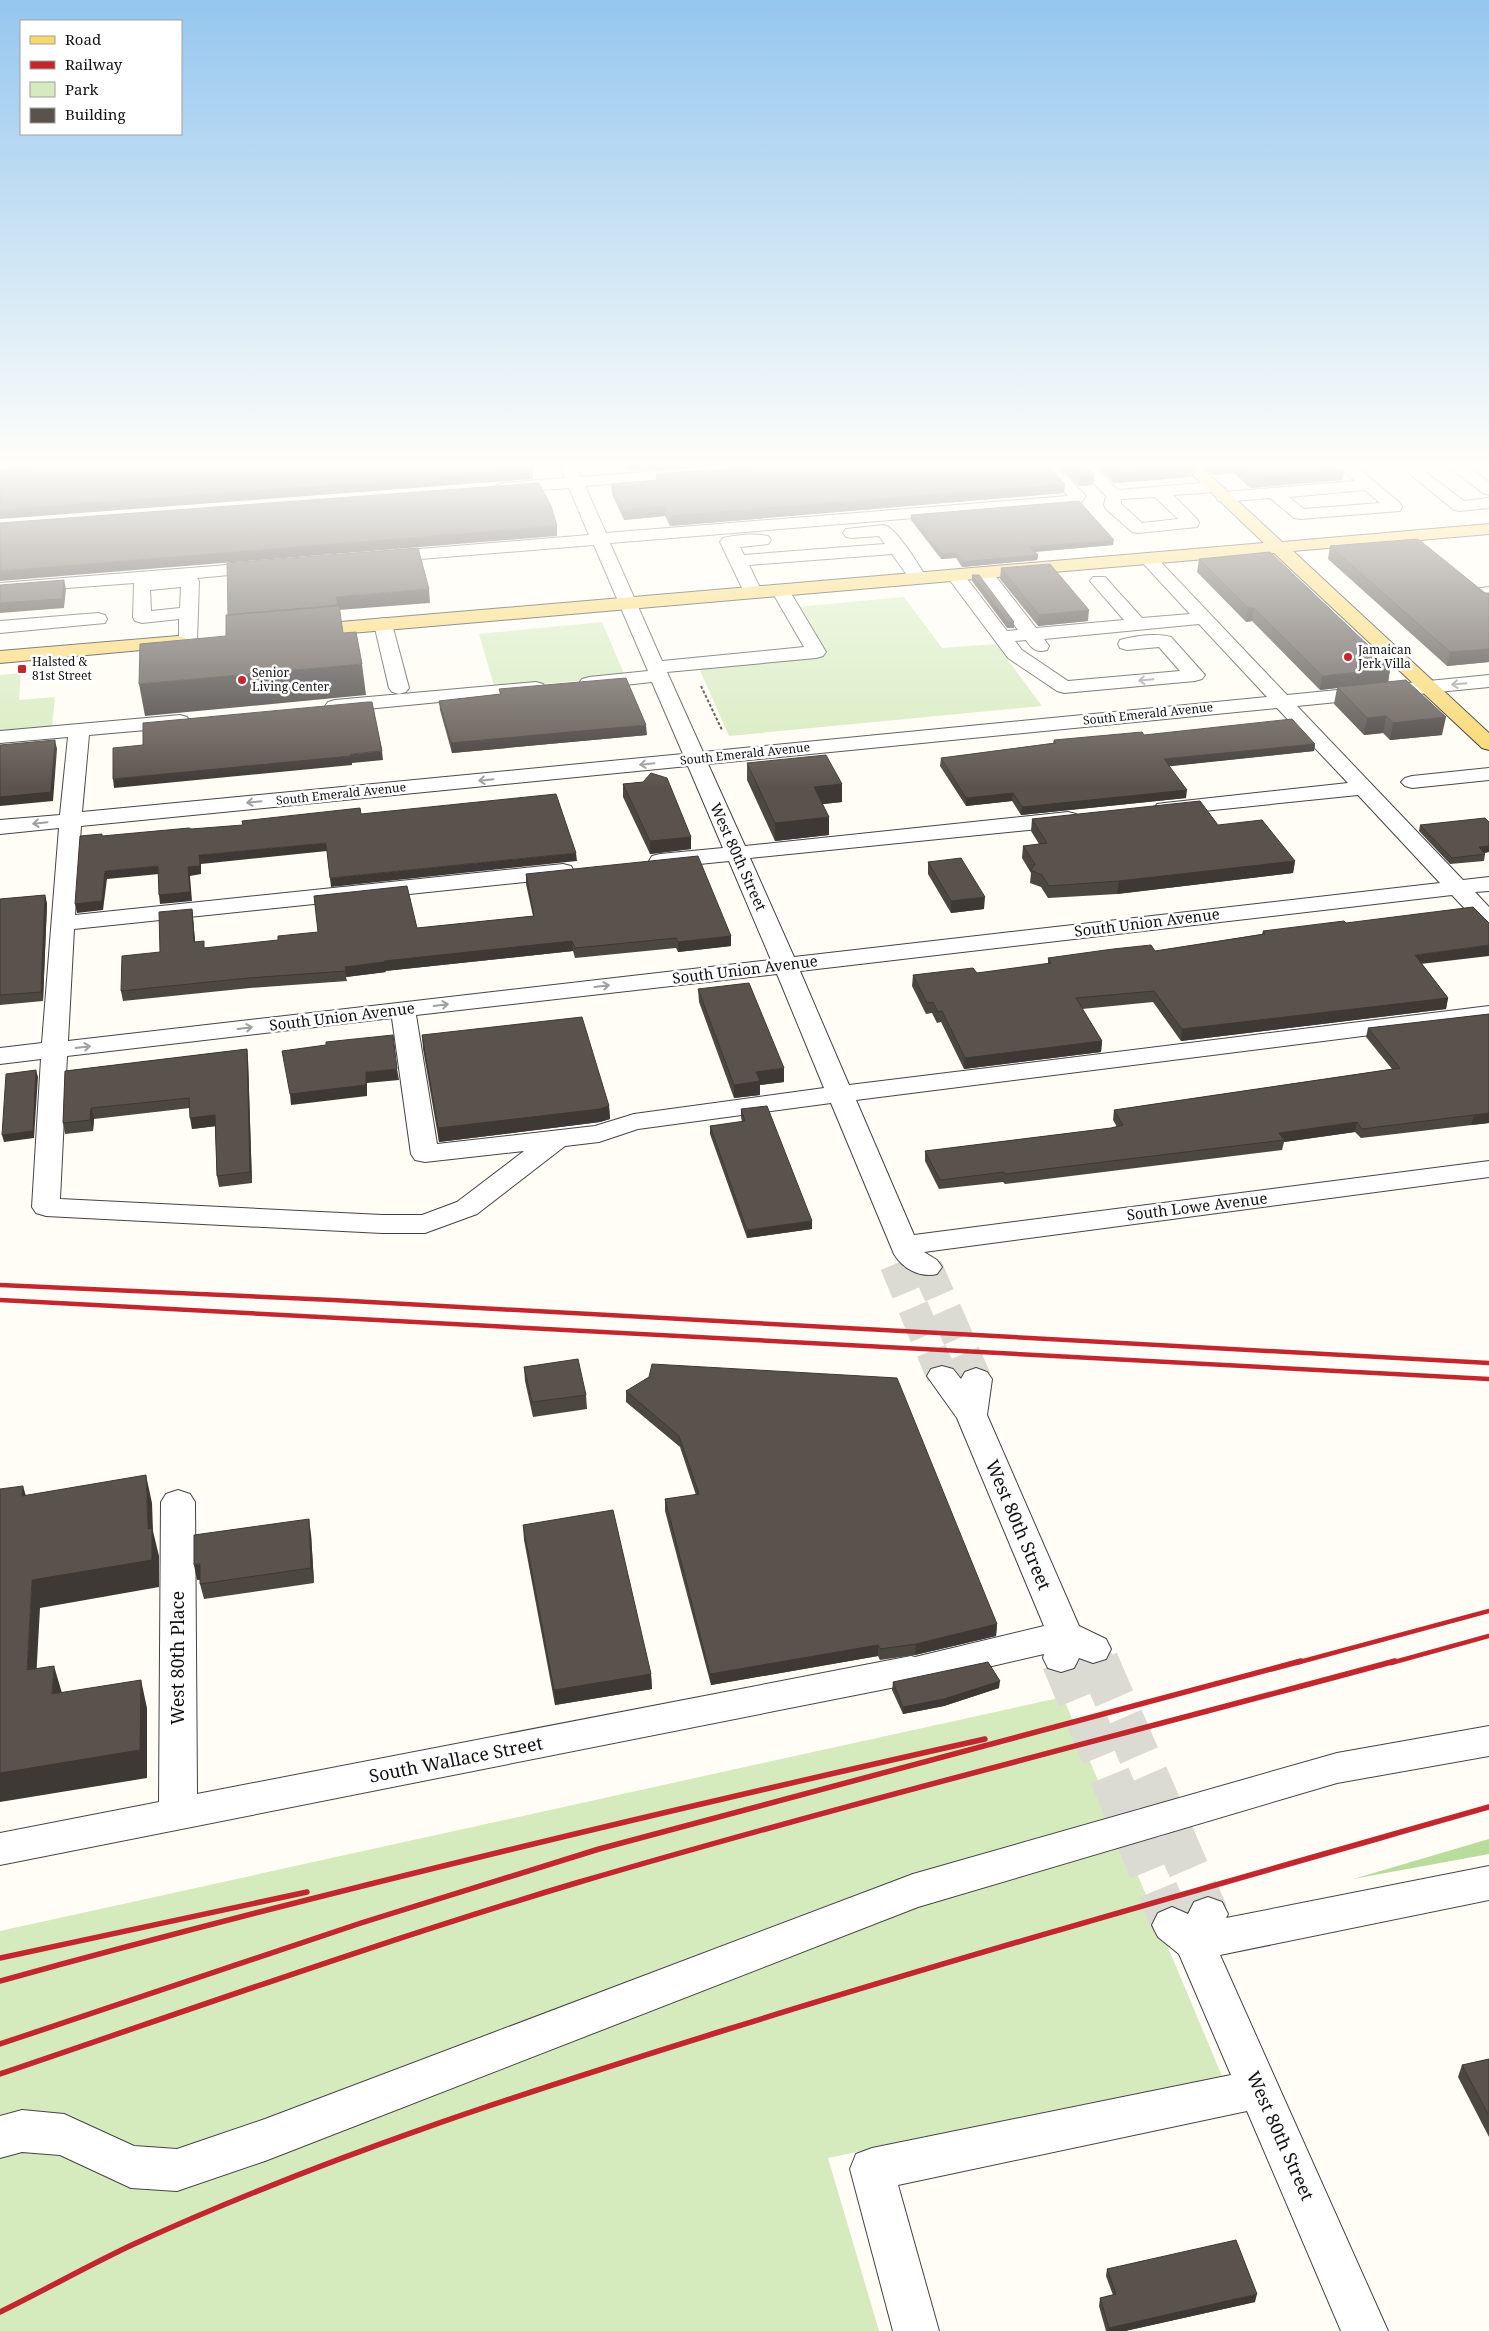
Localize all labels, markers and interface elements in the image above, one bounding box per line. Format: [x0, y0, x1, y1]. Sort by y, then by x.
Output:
legend [20, 20, 182, 135]
text: Road [65, 29, 101, 49]
text: Railway [65, 54, 123, 74]
text: Park [65, 79, 99, 99]
text: Building [65, 104, 126, 124]
place label: Jamaican Jerk Villa [1357, 641, 1412, 672]
marker: Jamaican Jerk Villa [1342, 651, 1354, 663]
place label: Halsted & 81st Street [32, 653, 92, 684]
marker: Halsted & 81st Street [16, 663, 28, 675]
place label: Senior Living Center [252, 664, 330, 695]
marker: Senior Living Center [236, 674, 248, 686]
one-way arrow [1139, 675, 1155, 685]
one-way arrow [1451, 679, 1467, 689]
street label: South Emerald Avenue [1082, 698, 1214, 729]
street label: South Emerald Avenue [679, 738, 811, 769]
one-way arrow [640, 759, 656, 769]
one-way arrow [478, 775, 494, 785]
street label: South Emerald Avenue [275, 778, 407, 809]
one-way arrow [246, 797, 262, 807]
street label: West 80th Street [706, 799, 772, 914]
one-way arrow [32, 818, 48, 828]
street label: South Union Avenue [1073, 903, 1221, 941]
street label: South Union Avenue [671, 950, 819, 988]
one-way arrow [594, 981, 610, 991]
street label: South Union Avenue [268, 997, 416, 1035]
one-way arrow [432, 1000, 448, 1010]
one-way arrow [236, 1023, 252, 1033]
one-way arrow [75, 1042, 91, 1052]
street label: South Lowe Avenue [1125, 1187, 1268, 1225]
street label: West 80th Street [981, 1456, 1057, 1593]
street label: West 80th Place [165, 1591, 189, 1725]
street label: South Wallace Street [367, 1730, 545, 1788]
street label: West 80th Street [1242, 2067, 1320, 2204]

